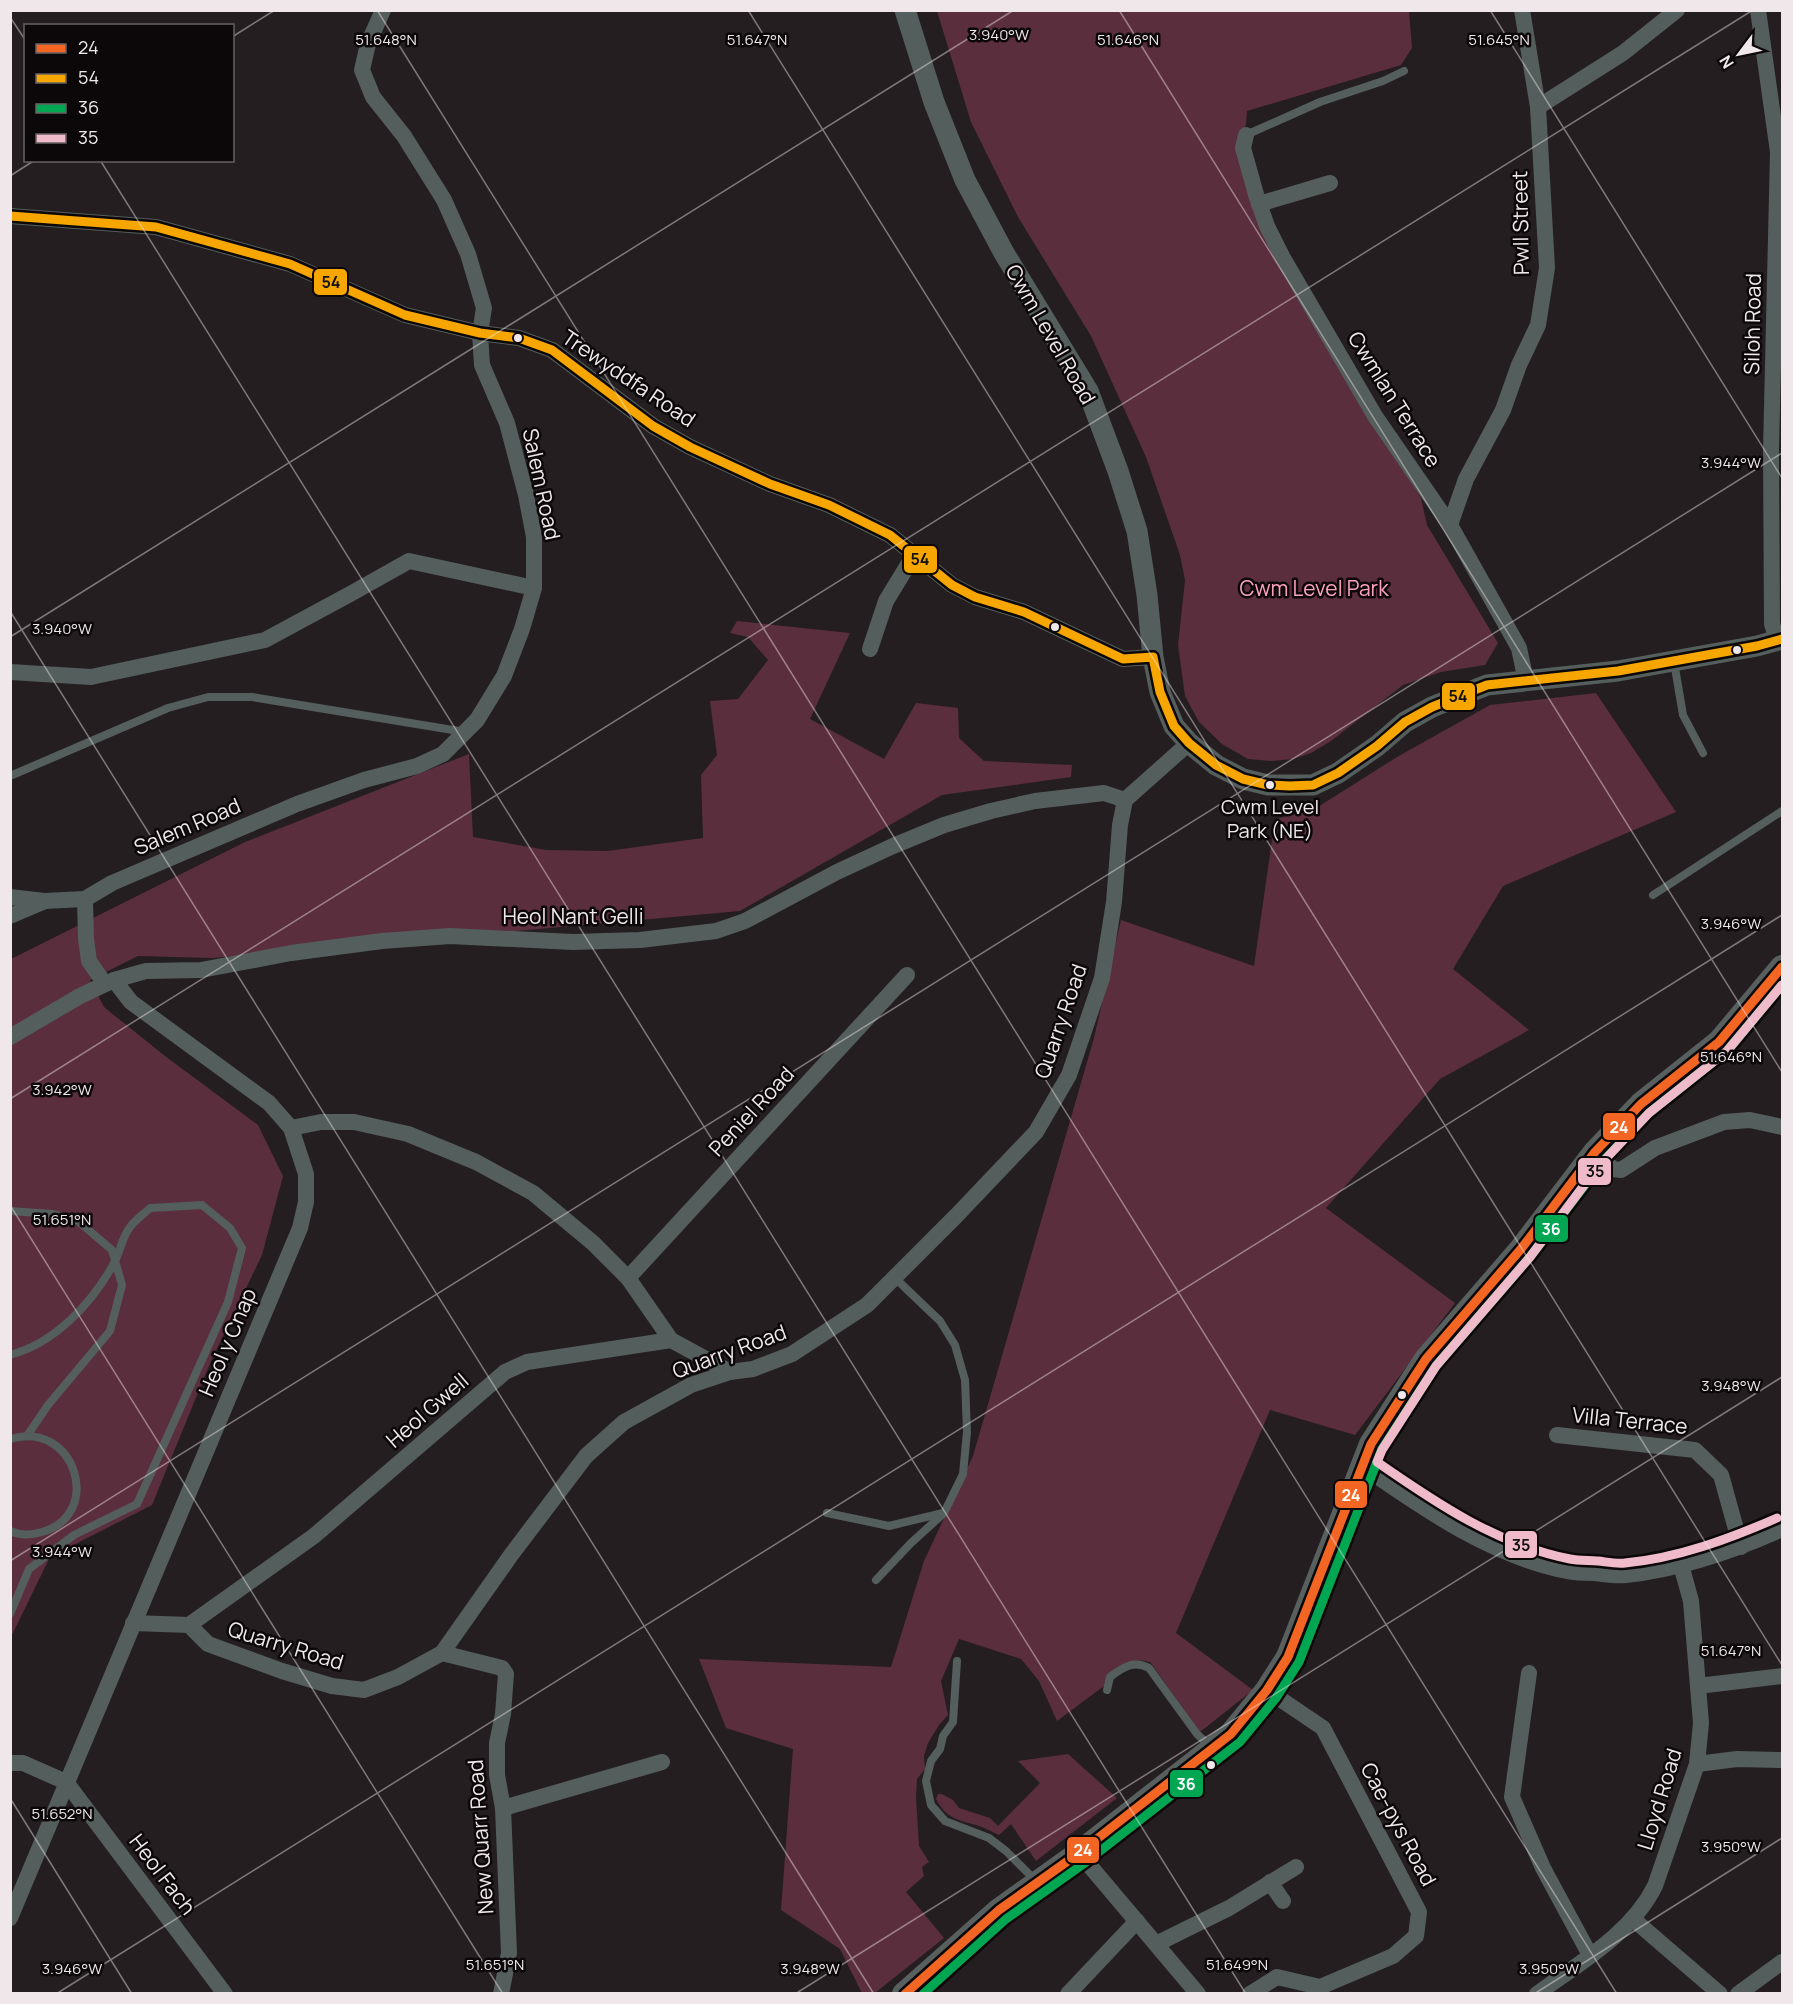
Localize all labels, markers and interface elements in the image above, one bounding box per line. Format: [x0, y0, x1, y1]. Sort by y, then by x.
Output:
legend [24, 24, 234, 162]
text: 3.940°W [969, 24, 1029, 45]
north arrow [1709, 24, 1769, 84]
text: 51.648°N [355, 29, 417, 50]
text: 51.647°N [727, 29, 787, 50]
text: 51.646°N [1097, 29, 1159, 50]
text: 51.645°N [1468, 29, 1530, 50]
text: 24 [78, 35, 99, 59]
text: N [1714, 51, 1739, 73]
text: 54 [78, 65, 99, 89]
text: 36 [78, 95, 99, 119]
text: 35 [78, 125, 98, 149]
street label: Pwll Street [1505, 171, 1535, 275]
street label: Cwm Level Road [1000, 259, 1102, 409]
line badge: 54 [313, 268, 348, 296]
text: 54 [321, 271, 341, 293]
street label: Siloh Road [1737, 273, 1767, 375]
street label: Trewyddfa Road [557, 323, 701, 433]
street label: Cwmlan Terrace [1342, 326, 1448, 472]
unlabelled marker [512, 332, 524, 344]
street label: Salem Road [517, 426, 567, 542]
text: 3.944°W [1701, 452, 1761, 473]
line badge: 54 [903, 545, 938, 574]
text: 54 [910, 548, 930, 570]
park label: Cwm Level Park [1239, 574, 1389, 602]
text: 3.940°W [32, 618, 92, 639]
unlabelled marker [1049, 621, 1061, 633]
unlabelled marker [1731, 644, 1743, 656]
line badge: 54 [1441, 682, 1476, 711]
text: 54 [1448, 685, 1468, 707]
marker: Cwm Level Park (NE) [1264, 779, 1276, 791]
street label: Salem Road [129, 791, 245, 861]
place label: Cwm Level Park (NE) [1221, 793, 1319, 844]
street label: Heol Nant Gelli [502, 902, 644, 930]
text: 3.946°W [1701, 913, 1761, 934]
street label: Quarry Road [1027, 960, 1093, 1082]
text: 51.646°N [1700, 1046, 1762, 1067]
street label: Peniel Road [702, 1060, 800, 1162]
text: 3.942°W [32, 1079, 92, 1100]
line badge: 24 [1602, 1112, 1636, 1141]
text: 24 [1610, 1116, 1628, 1138]
line badge: 35 [1577, 1157, 1612, 1186]
text: 35 [1586, 1160, 1604, 1182]
text: 51.651°N [33, 1209, 91, 1230]
line badge: 36 [1534, 1214, 1569, 1243]
text: 36 [1541, 1218, 1561, 1240]
street label: Heol y Cnap [192, 1284, 262, 1400]
street label: Quarry Road [668, 1317, 790, 1385]
street label: Heol Gwell [380, 1366, 474, 1454]
text: 3.948°W [1701, 1375, 1761, 1396]
unlabelled marker [1396, 1389, 1408, 1401]
street label: Villa Terrace [1571, 1400, 1689, 1440]
line badge: 24 [1334, 1480, 1368, 1509]
text: 24 [1342, 1484, 1360, 1506]
line badge: 35 [1504, 1530, 1538, 1559]
text: 35 [1512, 1534, 1530, 1556]
text: 3.944°W [32, 1541, 92, 1562]
street label: Quarry Road [225, 1614, 347, 1676]
text: 51.647°N [1701, 1640, 1761, 1661]
street label: Lloyd Road [1630, 1745, 1688, 1853]
street label: Cae-pys Road [1355, 1757, 1443, 1891]
street label: New Quarr Road [461, 1759, 499, 1915]
unlabelled marker [1205, 1759, 1217, 1771]
line badge: 36 [1169, 1769, 1204, 1798]
text: 36 [1176, 1773, 1196, 1795]
text: 51.652°N [32, 1803, 92, 1824]
street label: Heol Fach [124, 1828, 202, 1920]
line badge: 24 [1066, 1836, 1100, 1864]
text: 3.950°W [1701, 1836, 1761, 1857]
text: 24 [1074, 1839, 1092, 1861]
text: 51.651°N [466, 1954, 524, 1975]
text: 51.649°N [1206, 1954, 1268, 1975]
text: 3.946°W [42, 1958, 102, 1979]
text: 3.948°W [780, 1958, 840, 1979]
text: 3.950°W [1519, 1958, 1579, 1979]

